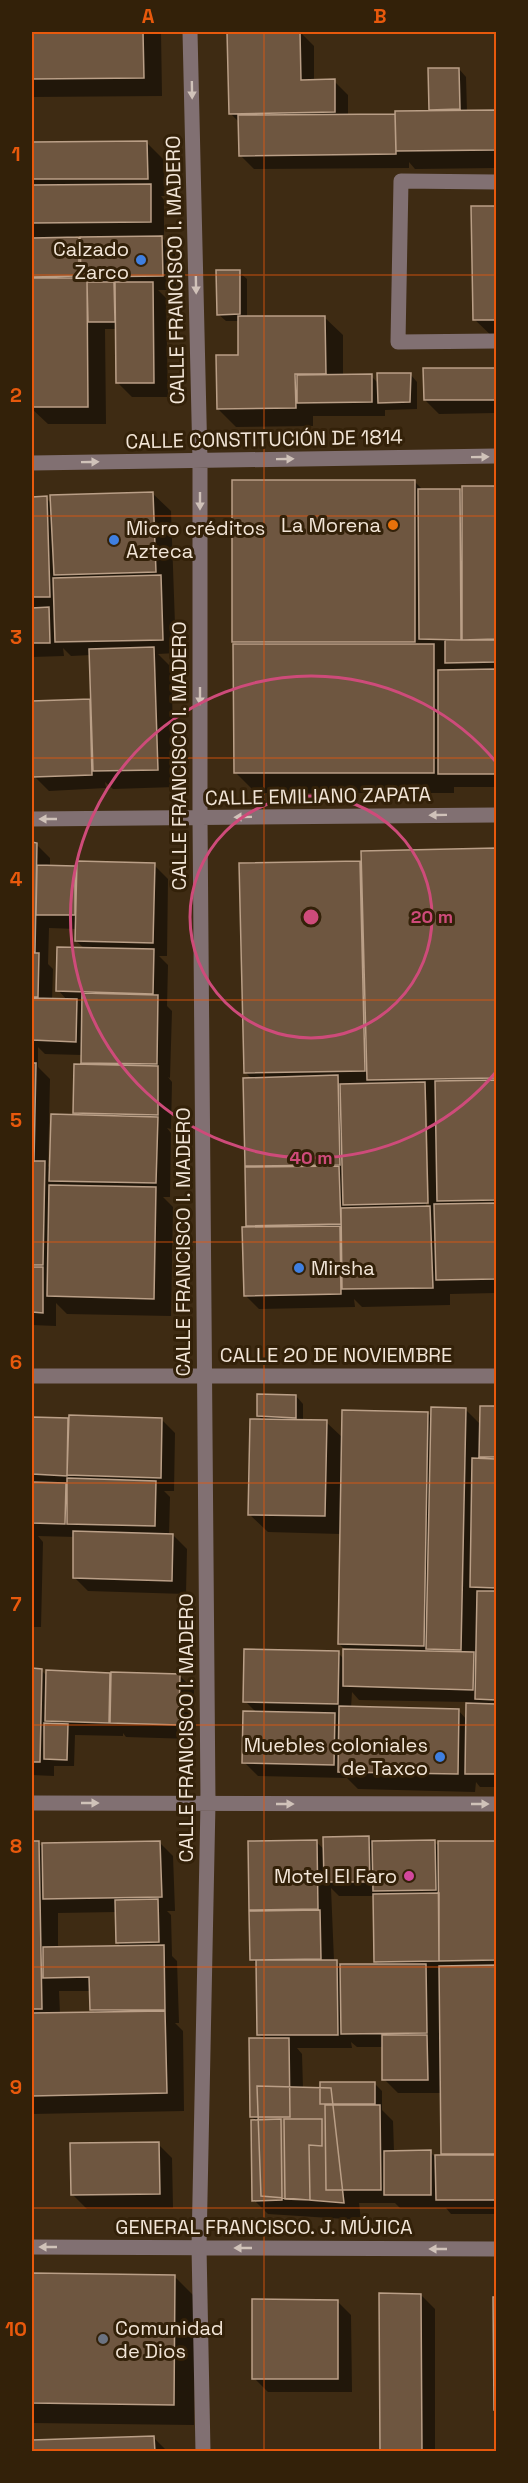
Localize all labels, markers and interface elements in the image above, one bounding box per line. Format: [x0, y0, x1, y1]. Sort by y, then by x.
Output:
text: A [142, 3, 155, 29]
text: B [373, 3, 387, 29]
one-way arrow [187, 80, 196, 99]
street label: CALLE FRANCISCO I. MADERO [160, 135, 190, 405]
text: 1 [11, 141, 21, 167]
place label: Calzado Zarco [53, 236, 129, 285]
marker: Calzado Zarco [134, 253, 148, 267]
one-way arrow [191, 275, 201, 294]
text: 2 [10, 382, 22, 408]
street label: CALLE CONSTITUCIÓN DE 1814 [125, 424, 403, 454]
one-way arrow [470, 452, 489, 461]
one-way arrow [275, 455, 294, 464]
one-way arrow [80, 457, 99, 467]
one-way arrow [195, 491, 205, 510]
place label: La Morena [281, 512, 381, 538]
place label: Micro créditos Azteca [126, 515, 265, 564]
marker: La Morena [386, 518, 400, 532]
marker: Micro créditos Azteca [107, 533, 121, 547]
street label: CALLE FRANCISCO I. MADERO [166, 621, 192, 891]
text: 3 [10, 624, 22, 650]
one-way arrow [195, 686, 205, 705]
street label: CALLE EMILIANO ZAPATA [205, 781, 432, 811]
one-way arrow [429, 810, 448, 820]
one-way arrow [234, 812, 253, 822]
one-way arrow [39, 814, 58, 824]
text: 4 [10, 866, 23, 892]
text: 20 m [411, 905, 453, 928]
centre of rings [301, 907, 321, 927]
text: 5 [10, 1107, 22, 1133]
street label: CALLE FRANCISCO I. MADERO [170, 1107, 196, 1377]
text: 40 m [289, 1146, 333, 1169]
place label: Mirsha [311, 1255, 375, 1281]
marker: Mirsha [292, 1261, 306, 1275]
street label: CALLE 20 DE NOVIEMBRE [220, 1342, 452, 1368]
text: 6 [10, 1349, 22, 1375]
text: 7 [10, 1591, 22, 1617]
street label: CALLE FRANCISCO I. MADERO [173, 1593, 199, 1863]
place label: Muebles coloniales de Taxco [244, 1732, 428, 1781]
marker: Muebles coloniales de Taxco [433, 1750, 447, 1764]
one-way arrow [80, 1798, 99, 1808]
one-way arrow [275, 1799, 294, 1809]
one-way arrow [470, 1799, 489, 1809]
text: 8 [10, 1833, 22, 1859]
place label: Motel El Faro [274, 1863, 397, 1889]
marker: Motel El Faro [402, 1869, 416, 1883]
text: 9 [10, 2074, 22, 2100]
street label: GENERAL FRANCISCO. J. MÚJICA [115, 2214, 413, 2240]
one-way arrow [39, 2242, 58, 2252]
one-way arrow [234, 2243, 253, 2253]
one-way arrow [429, 2244, 448, 2254]
place label: Comunidad de Dios [115, 2315, 224, 2364]
text: 10 [5, 2316, 27, 2342]
marker: Comunidad de Dios [96, 2332, 110, 2346]

